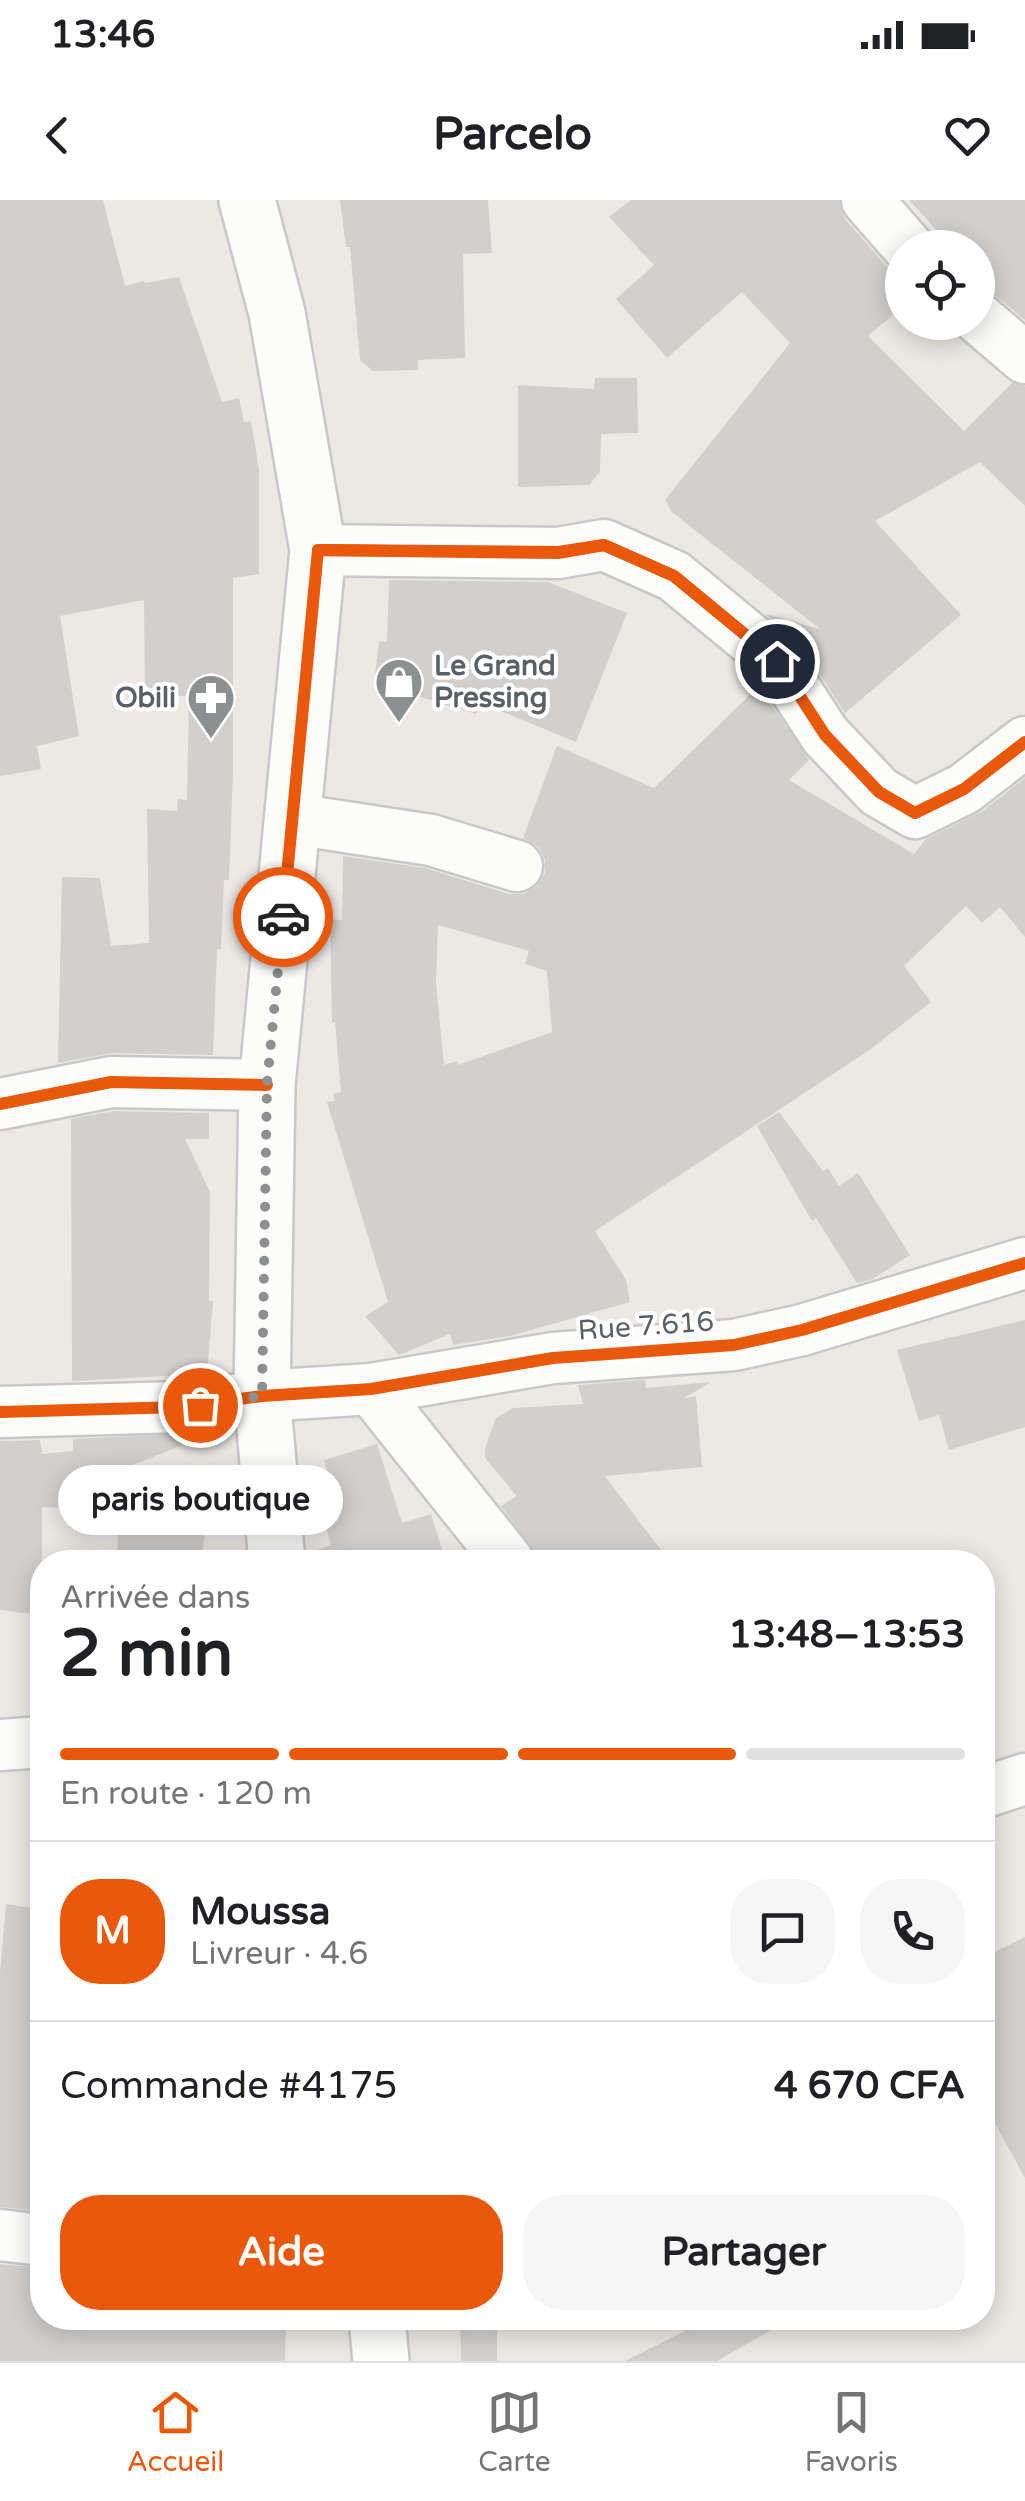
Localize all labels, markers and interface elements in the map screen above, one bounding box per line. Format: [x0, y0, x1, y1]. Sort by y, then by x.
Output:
text: 13:46 [50, 12, 155, 58]
icon: back [30, 108, 85, 163]
text: Parcelo [433, 108, 592, 162]
icon: heart [940, 108, 995, 163]
map controls [885, 230, 995, 340]
button: locate [885, 230, 995, 340]
pin [735, 619, 820, 704]
icon: home [750, 634, 805, 689]
place label: Le Grand Pressing [434, 649, 556, 715]
shop icon: Le Grand Pressing [373, 656, 425, 724]
pharmacy icon: Obili [185, 672, 237, 740]
place label: Obili [115, 681, 176, 715]
courier [233, 867, 333, 967]
icon: car [256, 890, 311, 945]
street label: Rue 7.616 [577, 1304, 715, 1348]
pin [158, 1363, 243, 1448]
icon: bag [173, 1378, 228, 1433]
callout: paris boutique [58, 1465, 342, 1535]
text: paris boutique [91, 1481, 310, 1519]
text: Arrivée dans [60, 1579, 250, 1617]
text: 13:48–13:53 [728, 1612, 965, 1658]
text: 2 min [60, 1615, 233, 1694]
text: En route · 120 m [60, 1775, 312, 1813]
button: chat [730, 1879, 835, 1984]
button: phone [860, 1879, 965, 1984]
text: Moussa [190, 1889, 330, 1935]
text: M [94, 1908, 131, 1954]
text: Livreur · 4.6 [190, 1935, 368, 1973]
text: Commande #4175 [60, 2063, 397, 2109]
text: 4 670 CFA [774, 2063, 965, 2109]
button: Aide [60, 2195, 503, 2310]
button: Partager [523, 2195, 965, 2310]
tab: Accueil [127, 2385, 224, 2479]
tab: Carte [478, 2385, 551, 2479]
tab: Favoris [805, 2385, 898, 2479]

